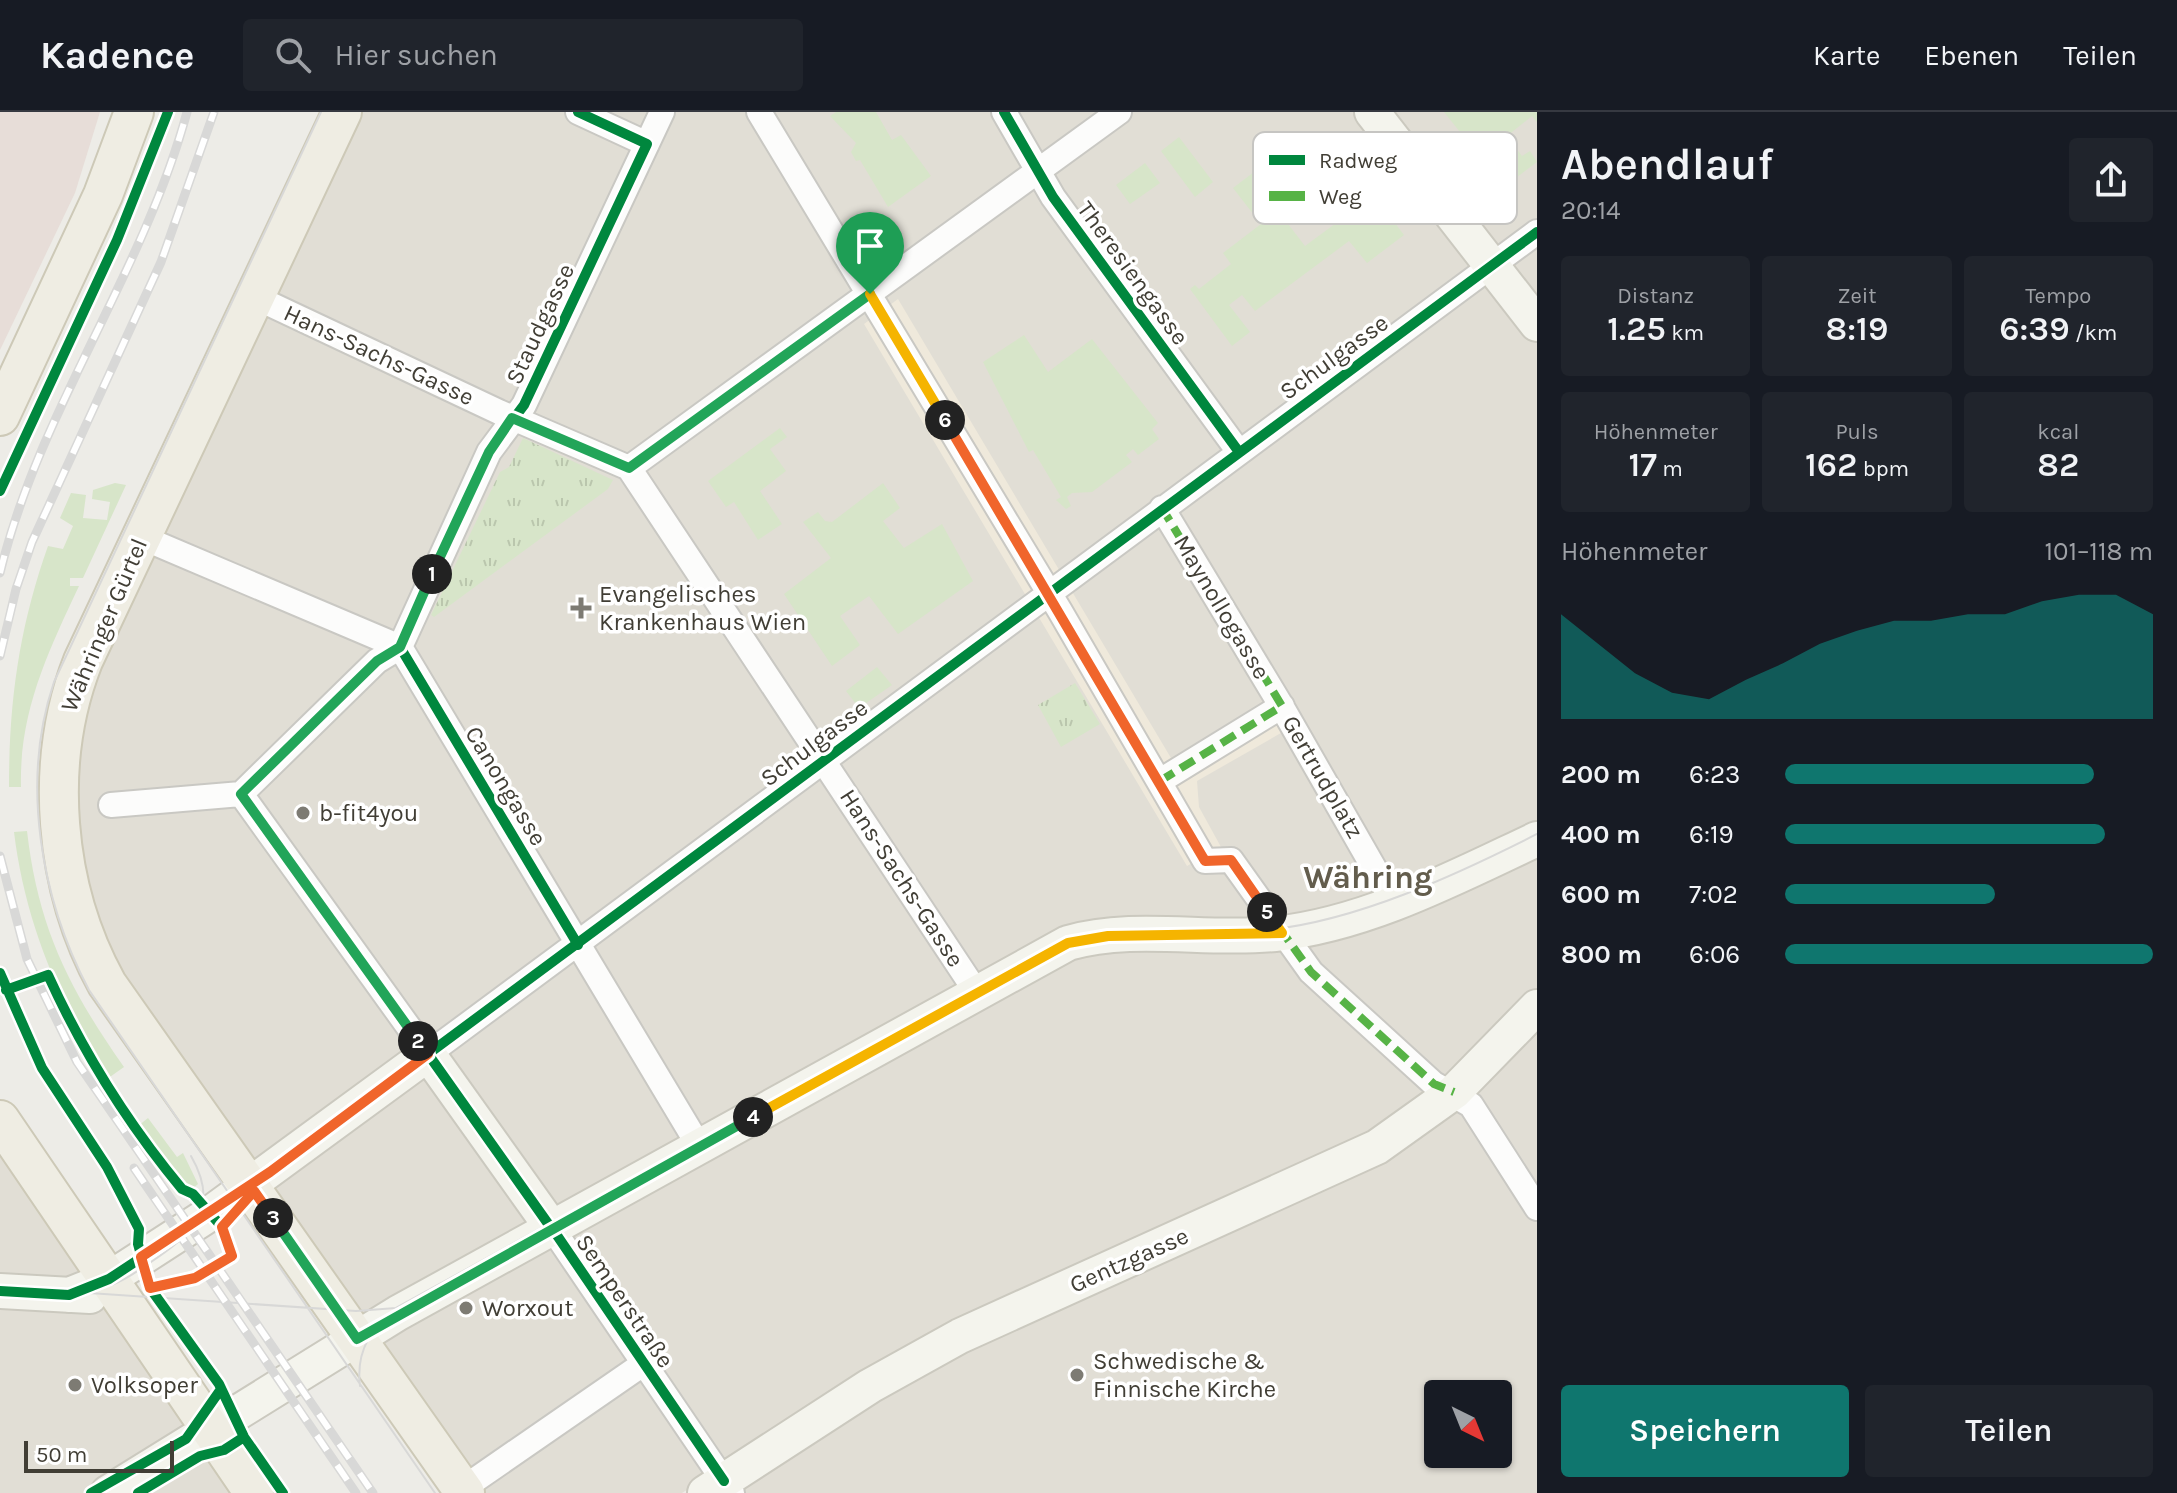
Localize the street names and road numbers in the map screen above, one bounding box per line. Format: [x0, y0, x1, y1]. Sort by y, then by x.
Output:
street label: Theresiengasse [1072, 196, 1194, 350]
street label: Staudgasse [500, 259, 580, 389]
street label: Hans-Sachs-Gasse [280, 299, 478, 411]
street label: Schulgasse [1274, 308, 1394, 406]
street label: Maynollogasse [1168, 530, 1276, 684]
street label: Währinger Gürtel [55, 534, 153, 716]
street label: Schulgasse [755, 694, 873, 792]
street label: Gertrudplatz [1277, 711, 1369, 843]
street label: Canongasse [459, 721, 553, 851]
street label: Hans-Sachs-Gasse [834, 784, 970, 972]
street label: Gentzgasse [1065, 1221, 1193, 1299]
street label: Semperstraße [570, 1229, 680, 1373]

